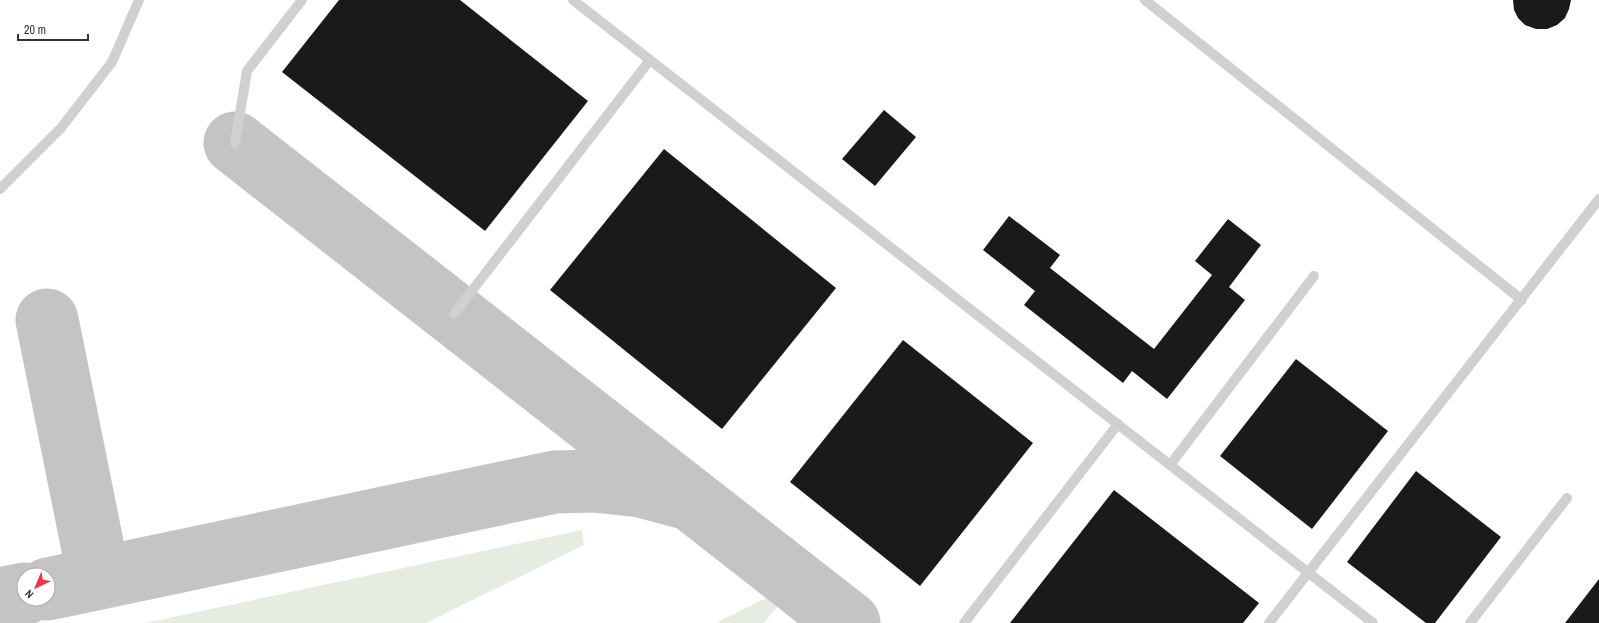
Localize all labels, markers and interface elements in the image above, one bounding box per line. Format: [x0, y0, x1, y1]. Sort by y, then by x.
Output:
scale bar [18, 16, 88, 42]
text: 20 m [24, 22, 46, 38]
north arrow [16, 567, 56, 607]
text: N [22, 587, 36, 601]

